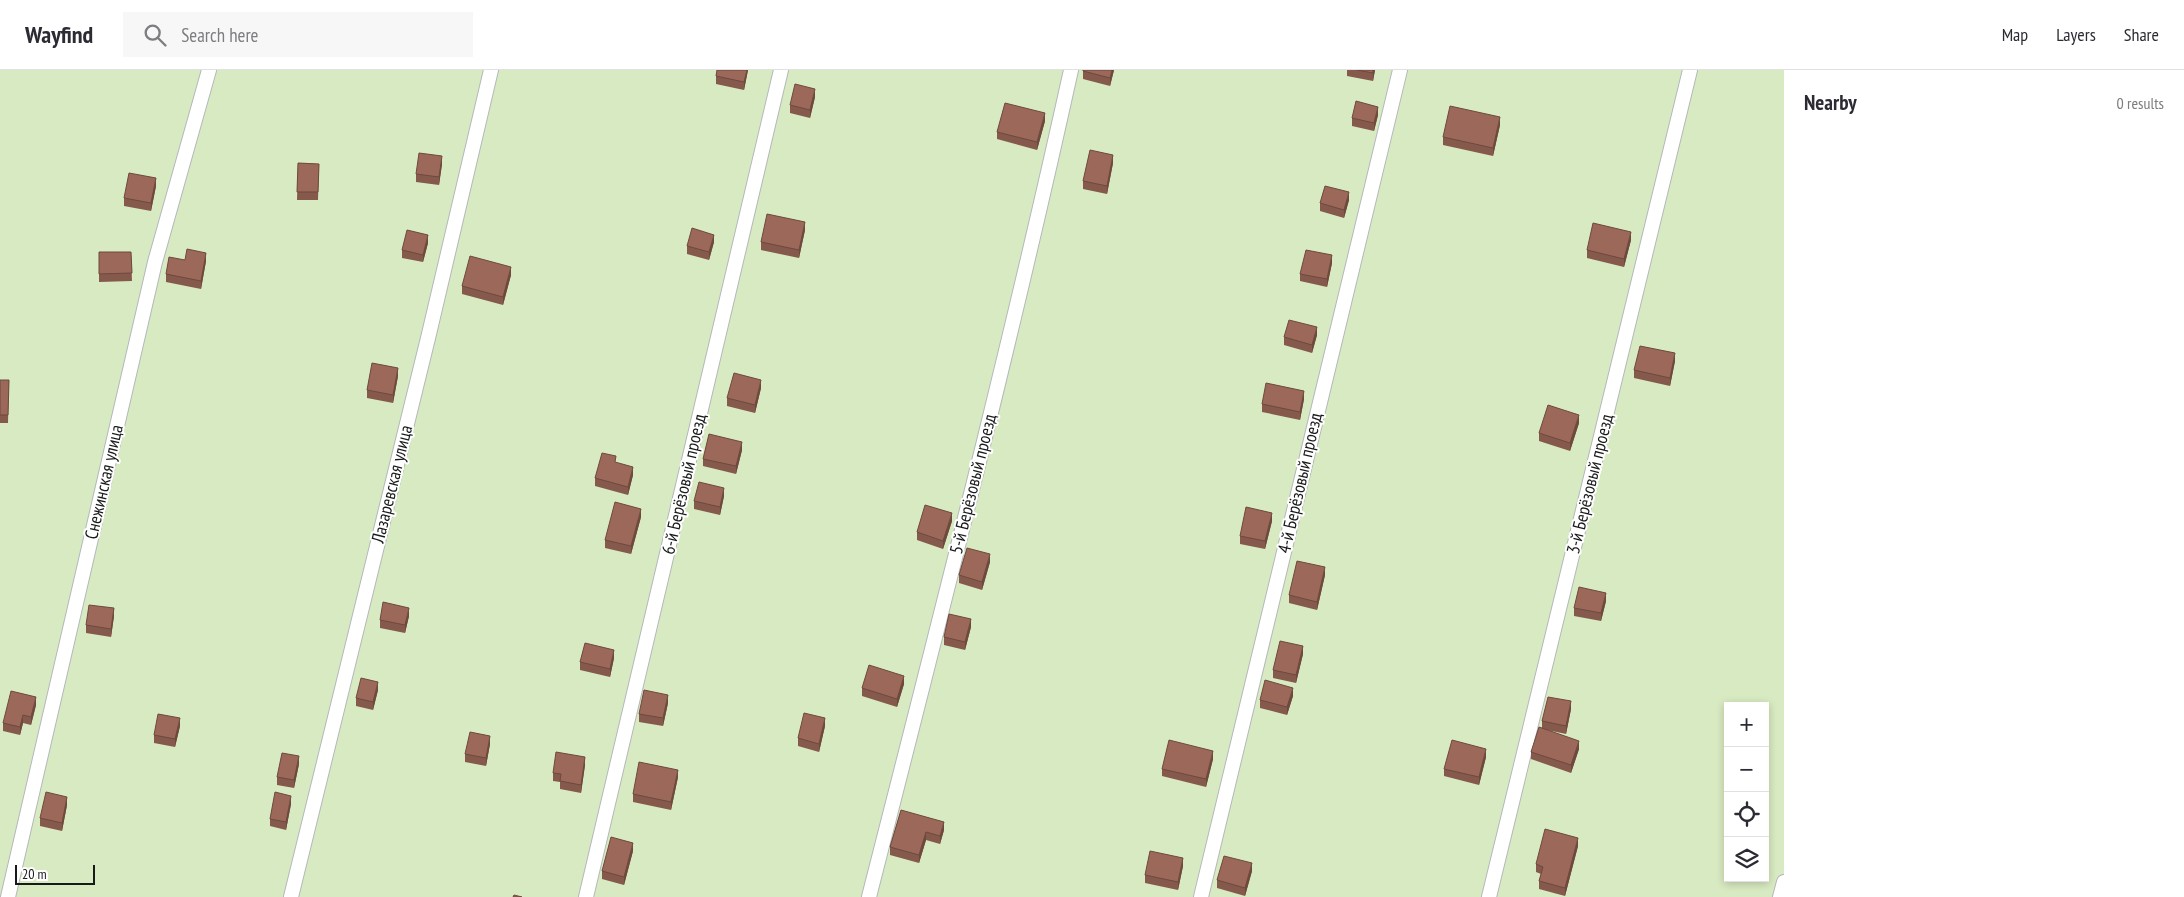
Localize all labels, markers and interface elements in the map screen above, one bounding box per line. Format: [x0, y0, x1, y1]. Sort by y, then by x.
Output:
search box [123, 12, 473, 57]
text: Wayfind [25, 19, 93, 50]
icon: search [141, 21, 169, 49]
text: Search here [181, 23, 258, 47]
text: Map [2002, 23, 2028, 46]
text: Layers [2056, 23, 2096, 46]
text: Share [2124, 23, 2159, 46]
text: Nearby [1804, 89, 1857, 116]
text: 0 results [2117, 93, 2164, 113]
street label: 4-й Берёзовый проезд [1272, 410, 1327, 555]
street label: 6-й Берёзовый проезд [656, 411, 711, 556]
street label: 5-й Берёзовый проезд [944, 411, 1001, 556]
street label: 3-й Берёзовый проезд [1561, 411, 1618, 556]
street label: Снежинская улица [79, 422, 128, 541]
street label: Лазаревская улица [366, 423, 417, 546]
map controls [1724, 702, 1769, 882]
button: + [1724, 702, 1769, 747]
button: − [1724, 747, 1769, 792]
button: locate [1724, 792, 1769, 837]
button: layers [1724, 837, 1769, 882]
scale bar [15, 862, 95, 885]
text: 20 m [22, 865, 47, 883]

